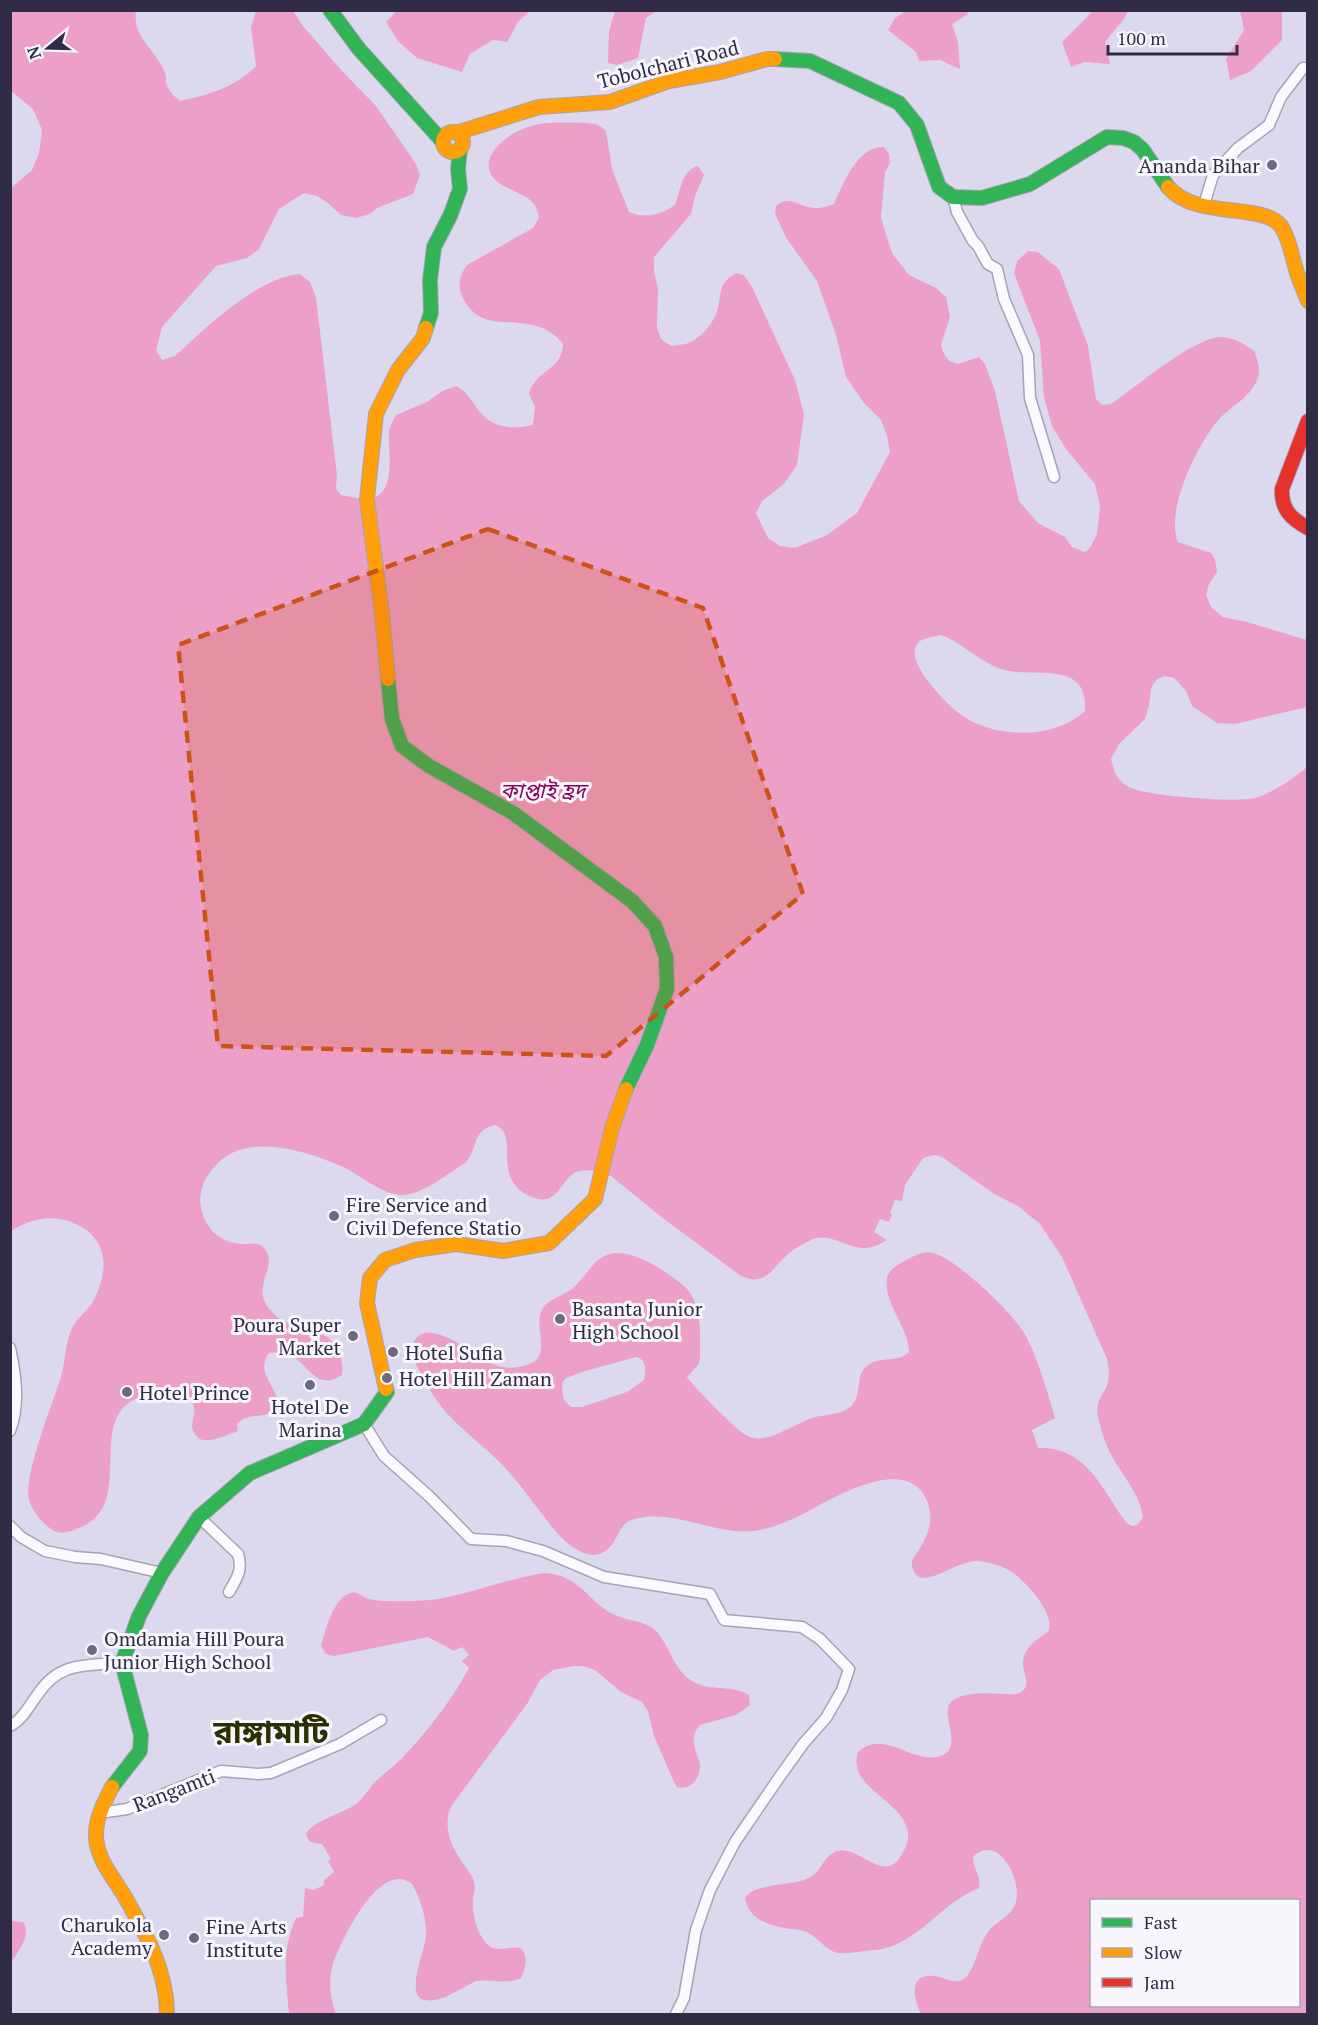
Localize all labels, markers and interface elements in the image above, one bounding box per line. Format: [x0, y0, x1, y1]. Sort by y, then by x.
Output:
north arrow [18, 18, 78, 78]
scale bar [1108, 18, 1237, 56]
text: 100 m [1117, 26, 1166, 50]
street label: Tobolchari Road [595, 33, 741, 95]
text: N [21, 44, 46, 62]
place label: Ananda Bihar [1139, 152, 1260, 179]
marker: Ananda Bihar [1265, 158, 1279, 172]
water label: কাপ্তাই হ্রদ [501, 776, 590, 804]
place label: Fire Service and Civil Defence Statio [346, 1191, 521, 1241]
marker: Fire Service and Civil Defence Statio [327, 1209, 341, 1223]
place label: Basanta Junior High School [572, 1295, 703, 1345]
place label: Poura Super Market [233, 1311, 342, 1361]
marker: Basanta Junior High School [553, 1312, 567, 1326]
marker: Poura Super Market [346, 1329, 360, 1343]
place label: Hotel Sufia [405, 1339, 503, 1366]
marker: Hotel Sufia [386, 1345, 400, 1359]
place label: Hotel Hill Zaman [399, 1365, 552, 1392]
marker: Hotel Hill Zaman [380, 1371, 394, 1385]
marker: Hotel De Marina [303, 1378, 317, 1392]
place label: Hotel Prince [139, 1379, 249, 1406]
marker: Hotel Prince [120, 1385, 134, 1399]
place label: Hotel De Marina [271, 1393, 349, 1443]
place label: Omdamia Hill Poura Junior High School [104, 1625, 285, 1675]
marker: Omdamia Hill Poura Junior High School [85, 1643, 99, 1657]
district label: রাঙ্গামাটি [212, 1710, 330, 1752]
street label: Rangamti [129, 1762, 219, 1818]
legend [1090, 1899, 1300, 2007]
text: Fast [1144, 1910, 1178, 1934]
place label: Charukola Academy [61, 1911, 153, 1961]
place label: Fine Arts Institute [206, 1913, 287, 1963]
marker: Charukola Academy [157, 1928, 171, 1942]
marker: Fine Arts Institute [187, 1931, 201, 1945]
text: Slow [1144, 1940, 1183, 1964]
text: Jam [1144, 1970, 1175, 1994]

